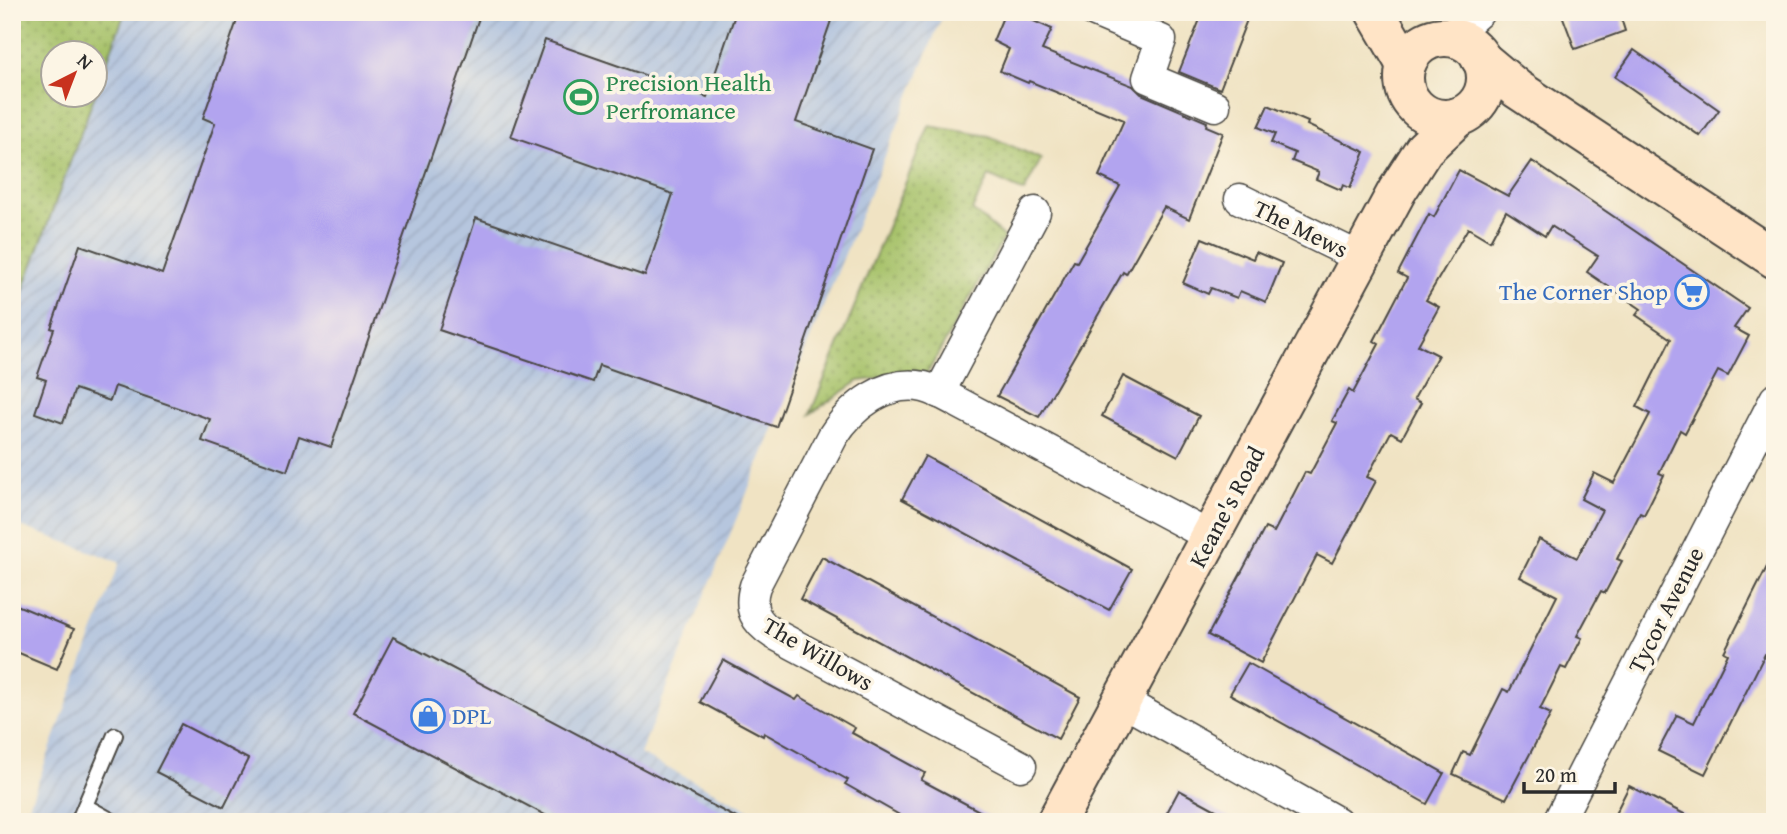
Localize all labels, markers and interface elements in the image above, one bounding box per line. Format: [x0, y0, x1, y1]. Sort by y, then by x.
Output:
north arrow [38, 38, 108, 108]
text: N [71, 47, 100, 76]
place label: Precision Health Perfromance [606, 65, 772, 128]
sports icon: Precision Health Perfromance [562, 78, 600, 116]
street label: The Mews [1248, 191, 1354, 266]
supermarket icon: The Corner Shop [1673, 273, 1711, 311]
place label: The Corner Shop [1499, 274, 1668, 309]
street label: Keane's Road [1180, 440, 1273, 574]
street label: Tycor Avenue [1619, 541, 1712, 679]
street label: The Willows [756, 608, 880, 699]
shop icon: DPL [409, 697, 447, 735]
place label: DPL [452, 698, 491, 733]
scale bar [1524, 750, 1616, 794]
text: 20 m [1535, 759, 1577, 790]

